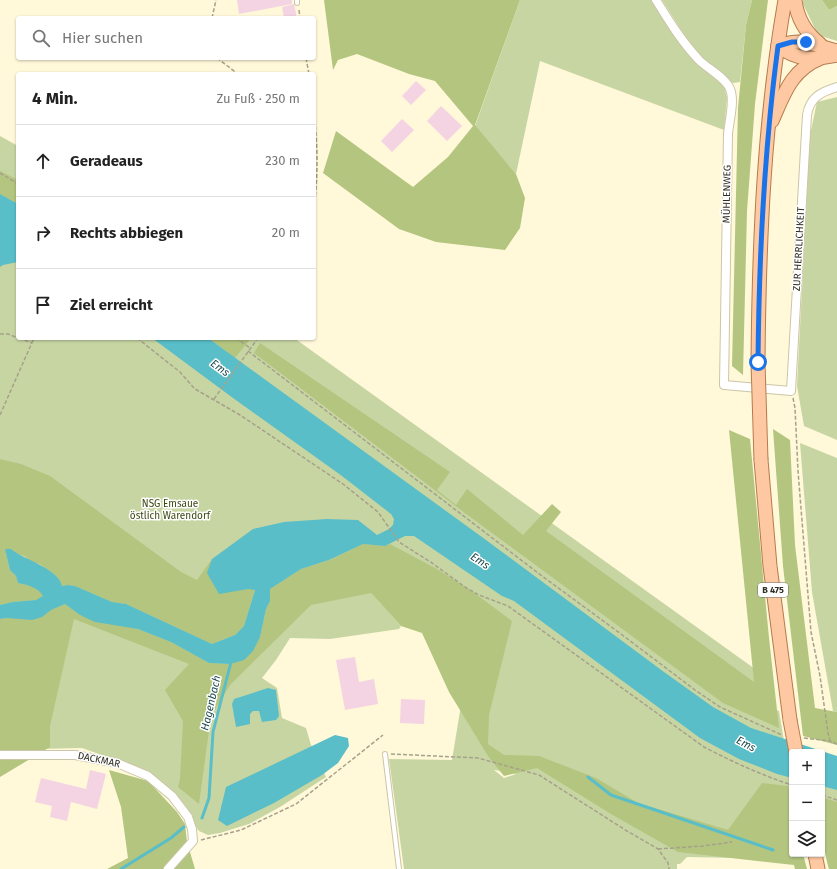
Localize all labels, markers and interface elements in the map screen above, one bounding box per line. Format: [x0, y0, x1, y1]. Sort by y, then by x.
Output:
search box [16, 16, 316, 60]
icon: search [30, 27, 52, 49]
text: Hier suchen [62, 29, 143, 47]
route end [797, 33, 815, 51]
text: 4 Min. [32, 88, 78, 109]
text: Zu Fuß · 250 m [216, 91, 300, 106]
icon: ahead [32, 150, 54, 172]
text: Geradeaus [70, 152, 143, 170]
text: 230 m [265, 153, 300, 168]
street label: MÜHLENWEG [718, 165, 734, 223]
street label: ZUR HERRLICHKEIT [791, 206, 807, 291]
icon: right [32, 222, 54, 244]
text: Rechts abbiegen [70, 224, 183, 242]
text: 20 m [272, 225, 300, 240]
icon: arrive [32, 294, 54, 316]
text: Ziel erreicht [70, 296, 153, 314]
route start [749, 353, 767, 371]
water label: Ems [208, 357, 232, 379]
park label: NSG Emsaue östlich Warendorf [130, 498, 211, 522]
water label: Ems [468, 550, 492, 572]
road number: B 475 [758, 583, 788, 597]
water label: Hagenbach [198, 674, 224, 732]
water label: Ems [734, 734, 758, 754]
map controls [789, 749, 825, 857]
button: + [789, 749, 825, 785]
street label: DACKMAR [77, 750, 121, 770]
button: − [789, 785, 825, 821]
button: layers [789, 821, 825, 857]

